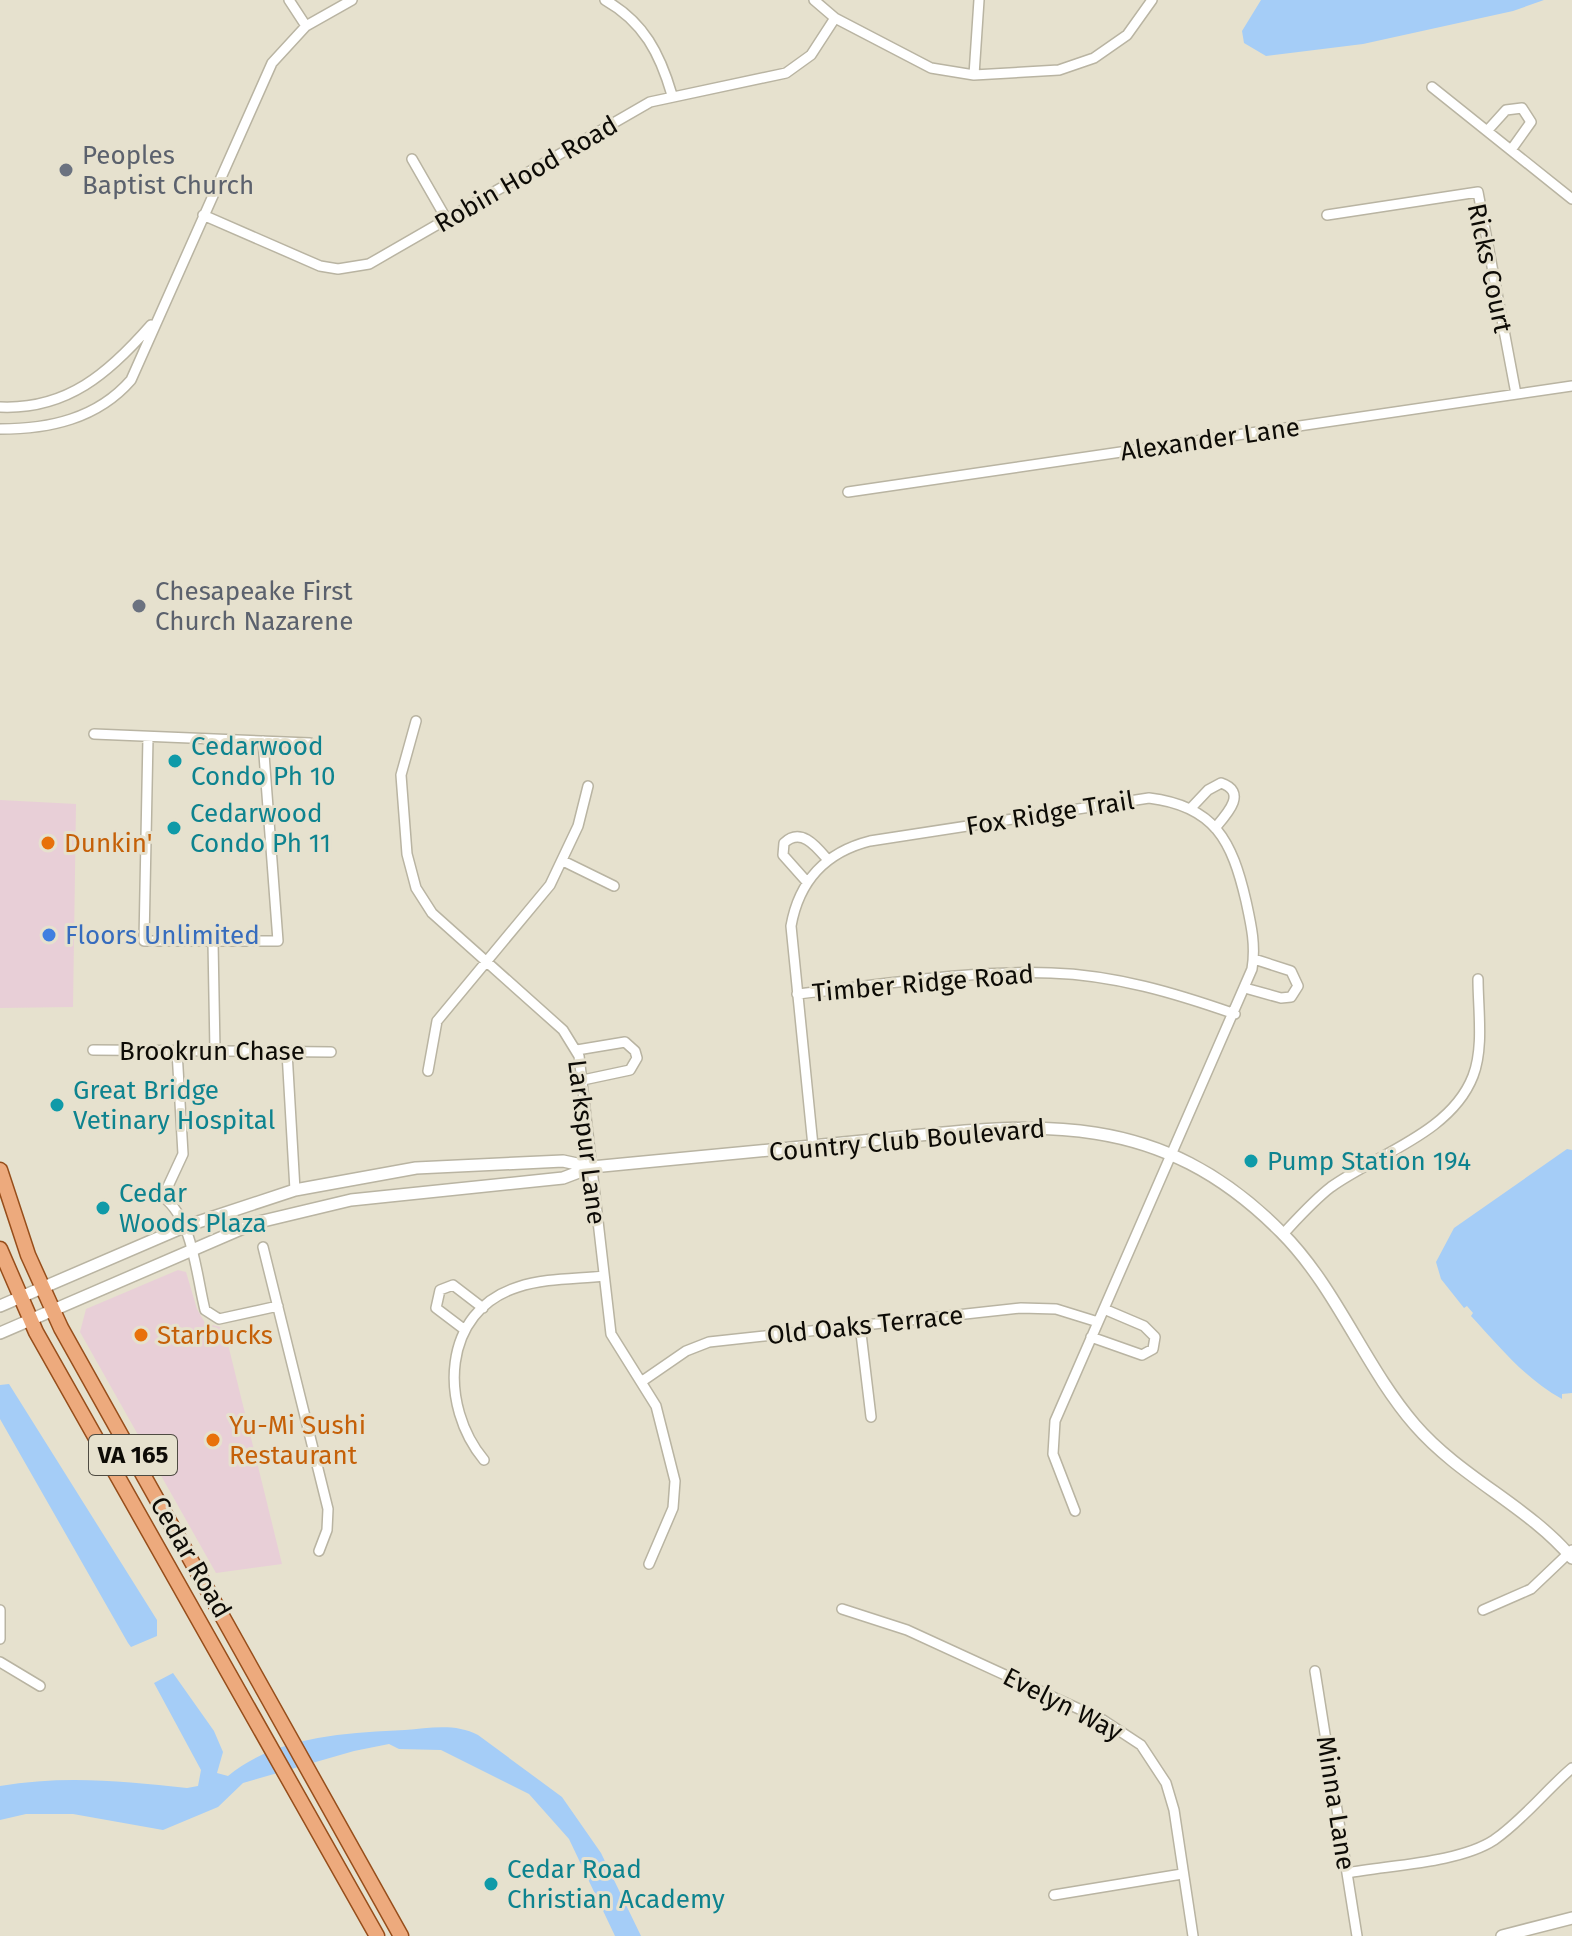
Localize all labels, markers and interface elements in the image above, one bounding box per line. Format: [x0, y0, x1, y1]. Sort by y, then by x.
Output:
street label: Robin Hood Road [429, 110, 623, 239]
place label: Peoples Baptist Church [82, 140, 254, 201]
marker: Peoples Baptist Church [57, 161, 75, 179]
street label: Ricks Court [1461, 201, 1518, 336]
street label: Alexander Lane [1118, 412, 1302, 467]
place label: Chesapeake First Church Nazarene [155, 576, 353, 637]
marker: Chesapeake First Church Nazarene [130, 597, 148, 615]
place label: Cedarwood Condo Ph 10 [191, 731, 336, 792]
marker: Cedarwood Condo Ph 10 [166, 752, 184, 770]
street label: Fox Ridge Trail [964, 785, 1137, 842]
place label: Cedarwood Condo Ph 11 [190, 798, 331, 859]
marker: Cedarwood Condo Ph 11 [165, 819, 183, 837]
place label: Dunkin' [64, 828, 152, 859]
marker: Dunkin' [39, 834, 57, 852]
place label: Floors Unlimited [65, 920, 260, 951]
marker: Floors Unlimited [40, 926, 58, 944]
street label: Timber Ridge Road [811, 958, 1035, 1009]
street label: Brookrun Chase [119, 1036, 305, 1067]
street label: Larkspur Lane [561, 1058, 612, 1226]
place label: Great Bridge Vetinary Hospital [73, 1075, 276, 1136]
marker: Great Bridge Vetinary Hospital [48, 1096, 66, 1114]
street label: Country Club Boulevard [768, 1113, 1046, 1168]
place label: Pump Station 194 [1267, 1146, 1471, 1177]
marker: Pump Station 194 [1242, 1152, 1260, 1170]
place label: Cedar Woods Plaza [119, 1178, 267, 1239]
marker: Cedar Woods Plaza [94, 1199, 112, 1217]
street label: Old Oaks Terrace [765, 1300, 965, 1351]
place label: Starbucks [157, 1320, 273, 1351]
marker: Starbucks [132, 1326, 150, 1344]
place label: Yu-Mi Sushi Restaurant [229, 1410, 366, 1471]
marker: Yu-Mi Sushi Restaurant [204, 1431, 222, 1449]
road number: VA 165 [89, 1435, 177, 1475]
street label: Cedar Road [143, 1491, 238, 1623]
street label: Evelyn Way [998, 1661, 1128, 1748]
street label: Minna Lane [1310, 1734, 1361, 1872]
place label: Cedar Road Christian Academy [507, 1854, 725, 1915]
marker: Cedar Road Christian Academy [482, 1875, 500, 1893]

